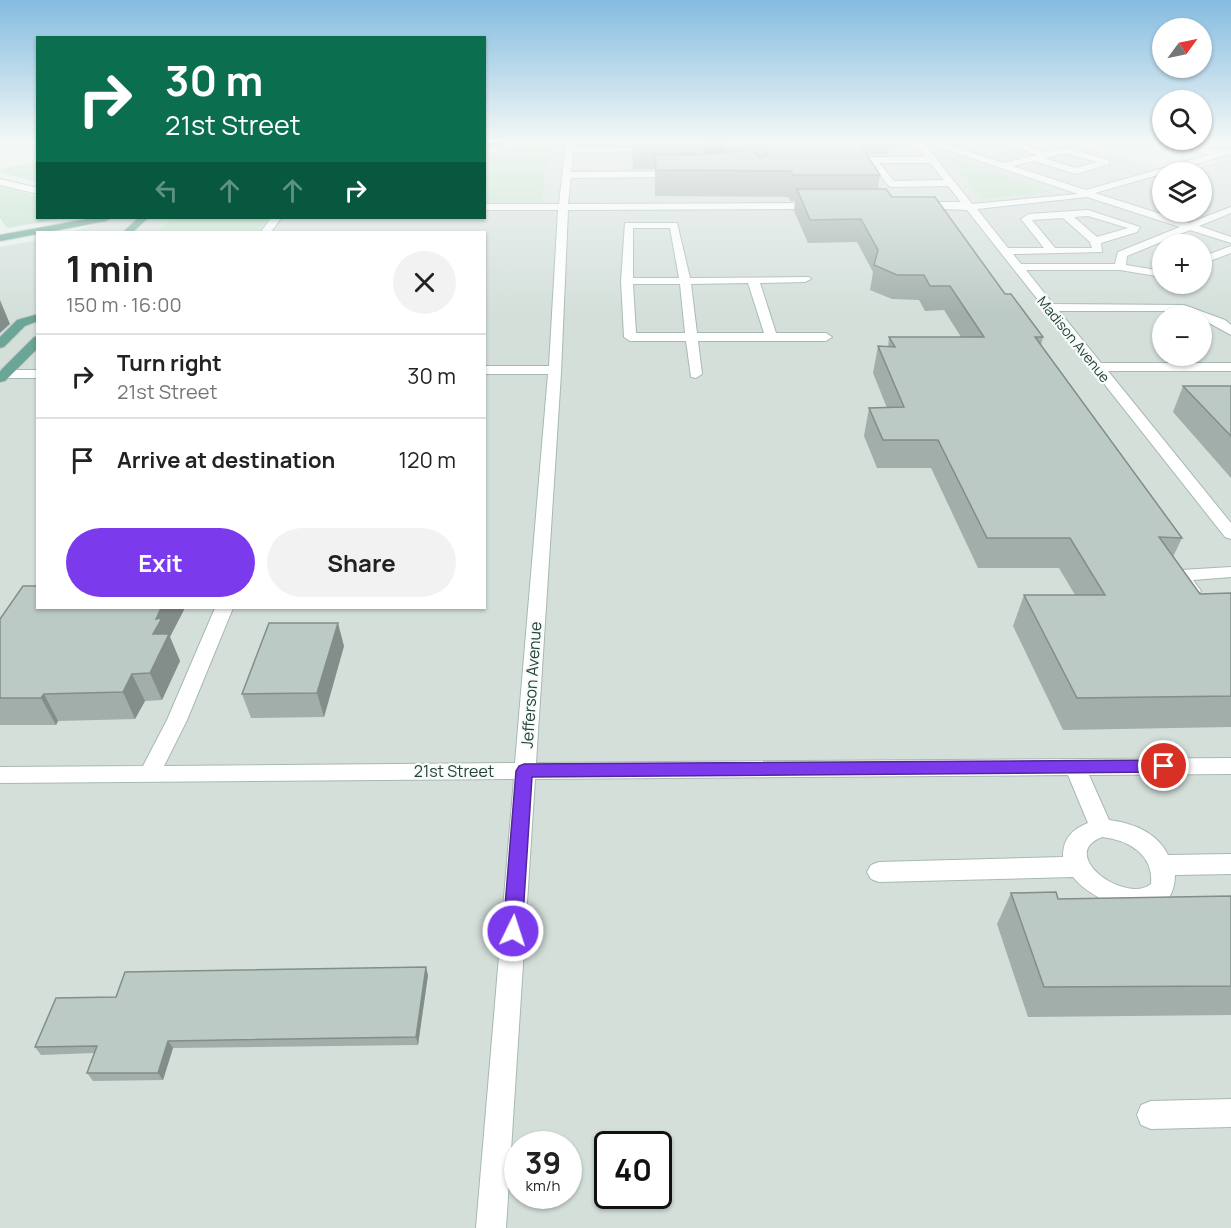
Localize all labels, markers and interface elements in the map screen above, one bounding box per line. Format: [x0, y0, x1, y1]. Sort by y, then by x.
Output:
north arrow [1152, 18, 1212, 78]
map controls [1152, 18, 1212, 366]
text: 30 m [165, 51, 263, 109]
icon: right [66, 60, 144, 138]
button: search [1152, 90, 1212, 150]
text: 21st Street [165, 106, 301, 143]
button: layers [1152, 162, 1212, 222]
icon: left [150, 174, 183, 207]
icon: ahead [213, 174, 246, 207]
icon: ahead [276, 174, 309, 207]
icon: right [339, 174, 372, 207]
button: + [1152, 234, 1212, 294]
text: 1 min [66, 244, 154, 293]
button: close [393, 251, 456, 314]
text: 150 m · 16:00 [66, 291, 182, 318]
street label: Madison Avenue [1033, 292, 1115, 386]
button: − [1152, 306, 1212, 366]
text: Turn right [117, 348, 222, 378]
icon: right [66, 360, 99, 393]
text: 30 m [407, 361, 456, 391]
text: 21st Street [117, 378, 217, 405]
icon: arrive [66, 444, 99, 477]
text: Arrive at destination [117, 445, 335, 475]
text: 120 m [398, 445, 456, 475]
button: Exit [66, 528, 255, 597]
button: Share [267, 528, 456, 597]
street label: Jefferson Avenue [516, 621, 546, 749]
pin [1138, 740, 1189, 791]
icon: arrive [1147, 749, 1180, 782]
street label: 21st Street [414, 760, 494, 782]
position arrow [481, 899, 545, 963]
speed limit sign: 40 [594, 1131, 672, 1209]
text: 39 [525, 1142, 561, 1183]
text: km/h [526, 1175, 560, 1196]

